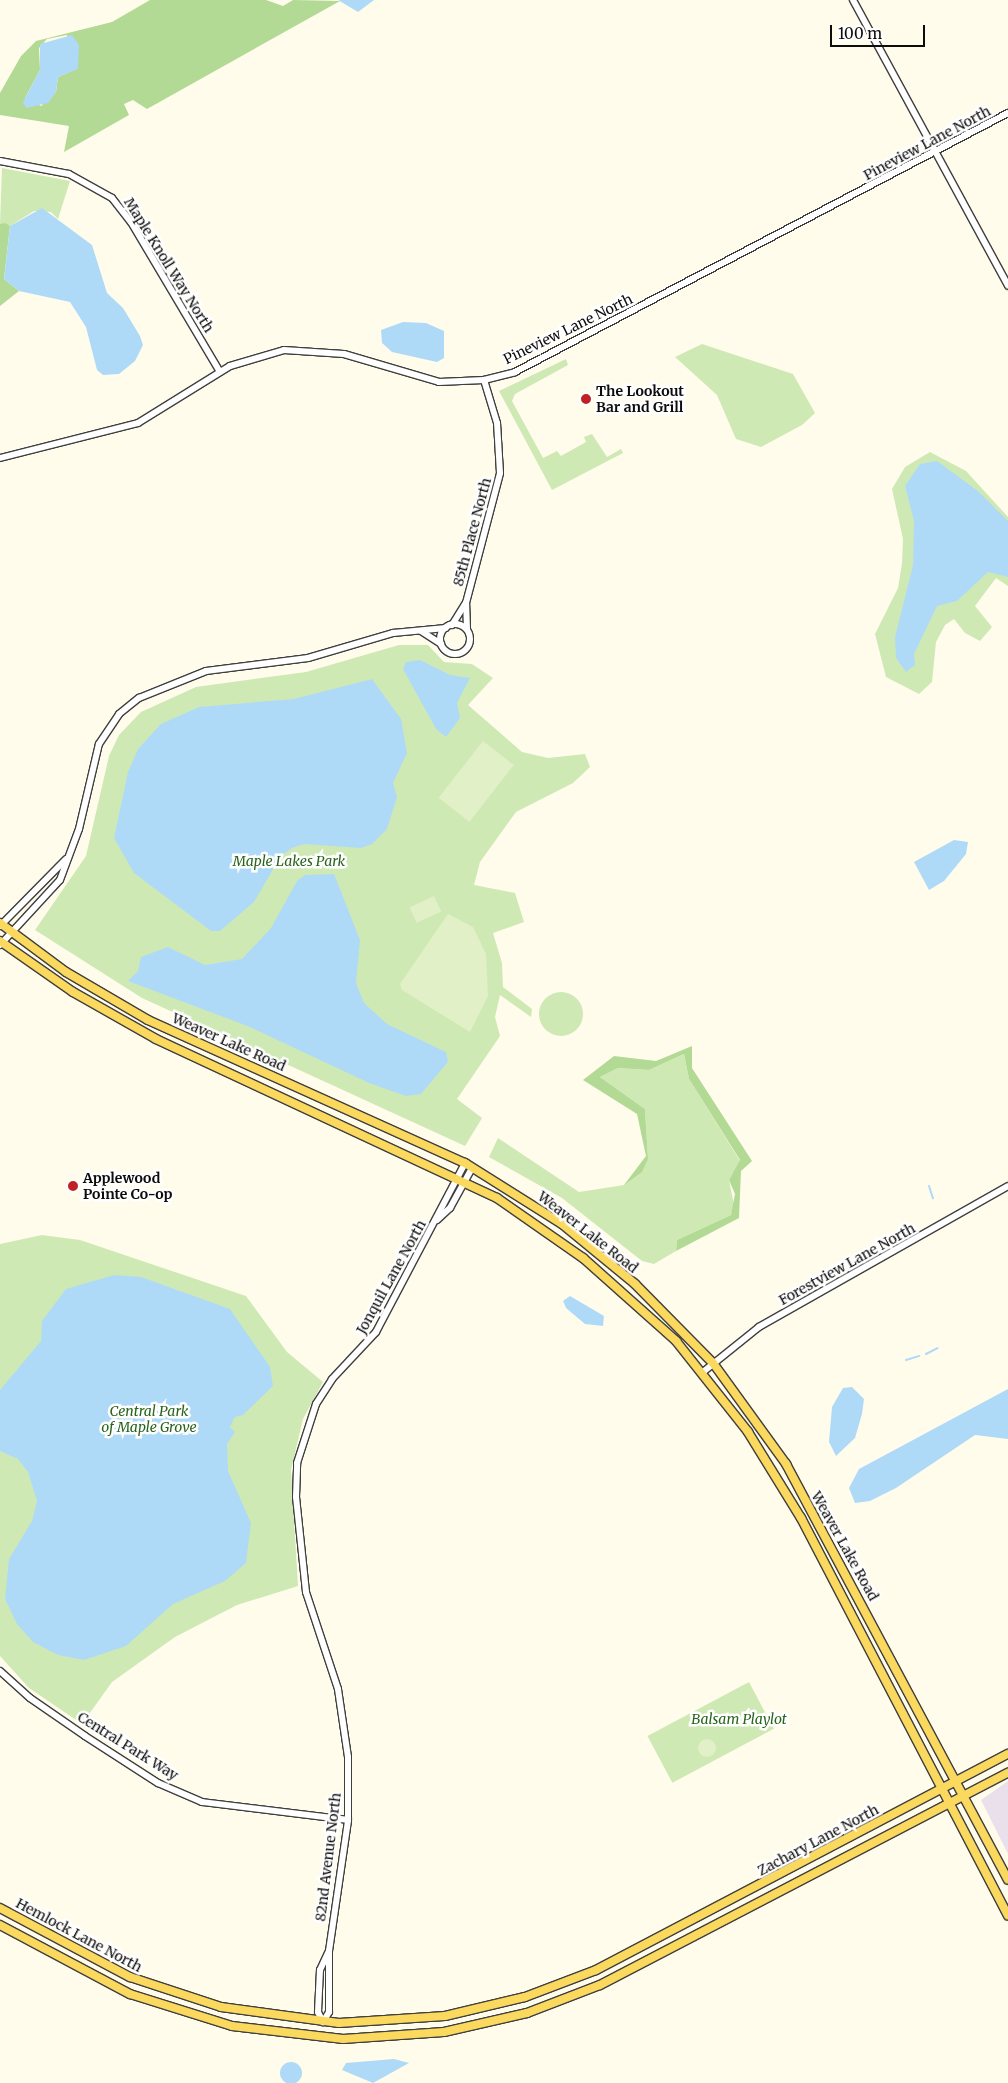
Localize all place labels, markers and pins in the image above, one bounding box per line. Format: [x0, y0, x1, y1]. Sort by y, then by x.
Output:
place label: The Lookout Bar and Grill [596, 383, 684, 416]
marker: The Lookout Bar and Grill [580, 393, 592, 405]
place label: Applewood Pointe Co-op [83, 1170, 172, 1202]
marker: Applewood Pointe Co-op [67, 1180, 79, 1192]

